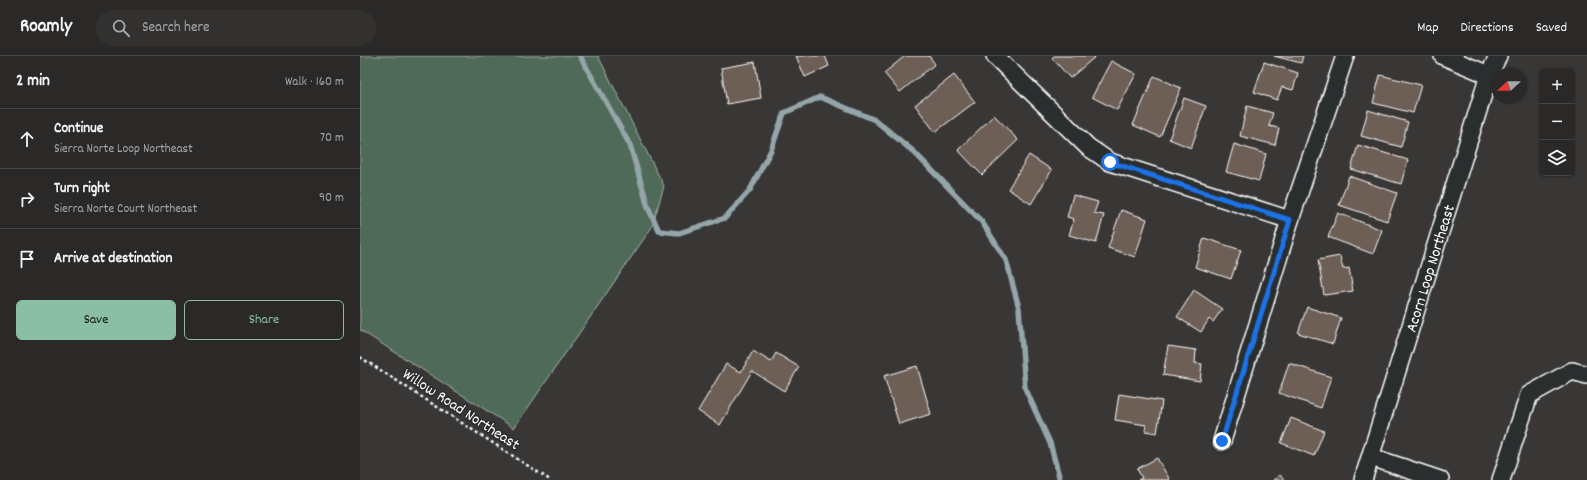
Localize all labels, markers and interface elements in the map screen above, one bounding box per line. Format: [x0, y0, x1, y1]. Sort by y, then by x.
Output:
search box [96, 10, 376, 46]
text: Roamly [20, 14, 72, 41]
icon: search [110, 17, 132, 39]
text: Search here [142, 17, 210, 39]
text: Map [1417, 18, 1439, 38]
text: Directions [1461, 18, 1514, 38]
text: Saved [1536, 18, 1567, 38]
north arrow [1491, 68, 1527, 104]
map controls [1539, 68, 1575, 176]
button: + [1539, 68, 1575, 104]
text: 2 min [16, 70, 50, 94]
text: Walk · 160 m [285, 73, 344, 92]
button: − [1539, 104, 1575, 140]
text: Continue [54, 118, 103, 140]
icon: ahead [16, 128, 38, 150]
text: 70 m [320, 129, 344, 148]
text: Sierra Norte Loop Northeast [54, 140, 193, 159]
button: layers [1539, 140, 1575, 176]
route start [1101, 153, 1119, 171]
text: Turn right [54, 178, 110, 200]
icon: right [16, 188, 38, 210]
text: 90 m [319, 189, 344, 208]
text: Sierra Norte Court Northeast [54, 200, 197, 219]
street label: Acorn Loop Northeast [1401, 202, 1462, 335]
icon: arrive [16, 248, 38, 270]
text: Arrive at destination [54, 248, 172, 270]
button: Save [16, 300, 176, 340]
button: Share [184, 300, 344, 340]
street label: Willow Road Northeast [397, 363, 524, 457]
route end [1213, 432, 1231, 450]

